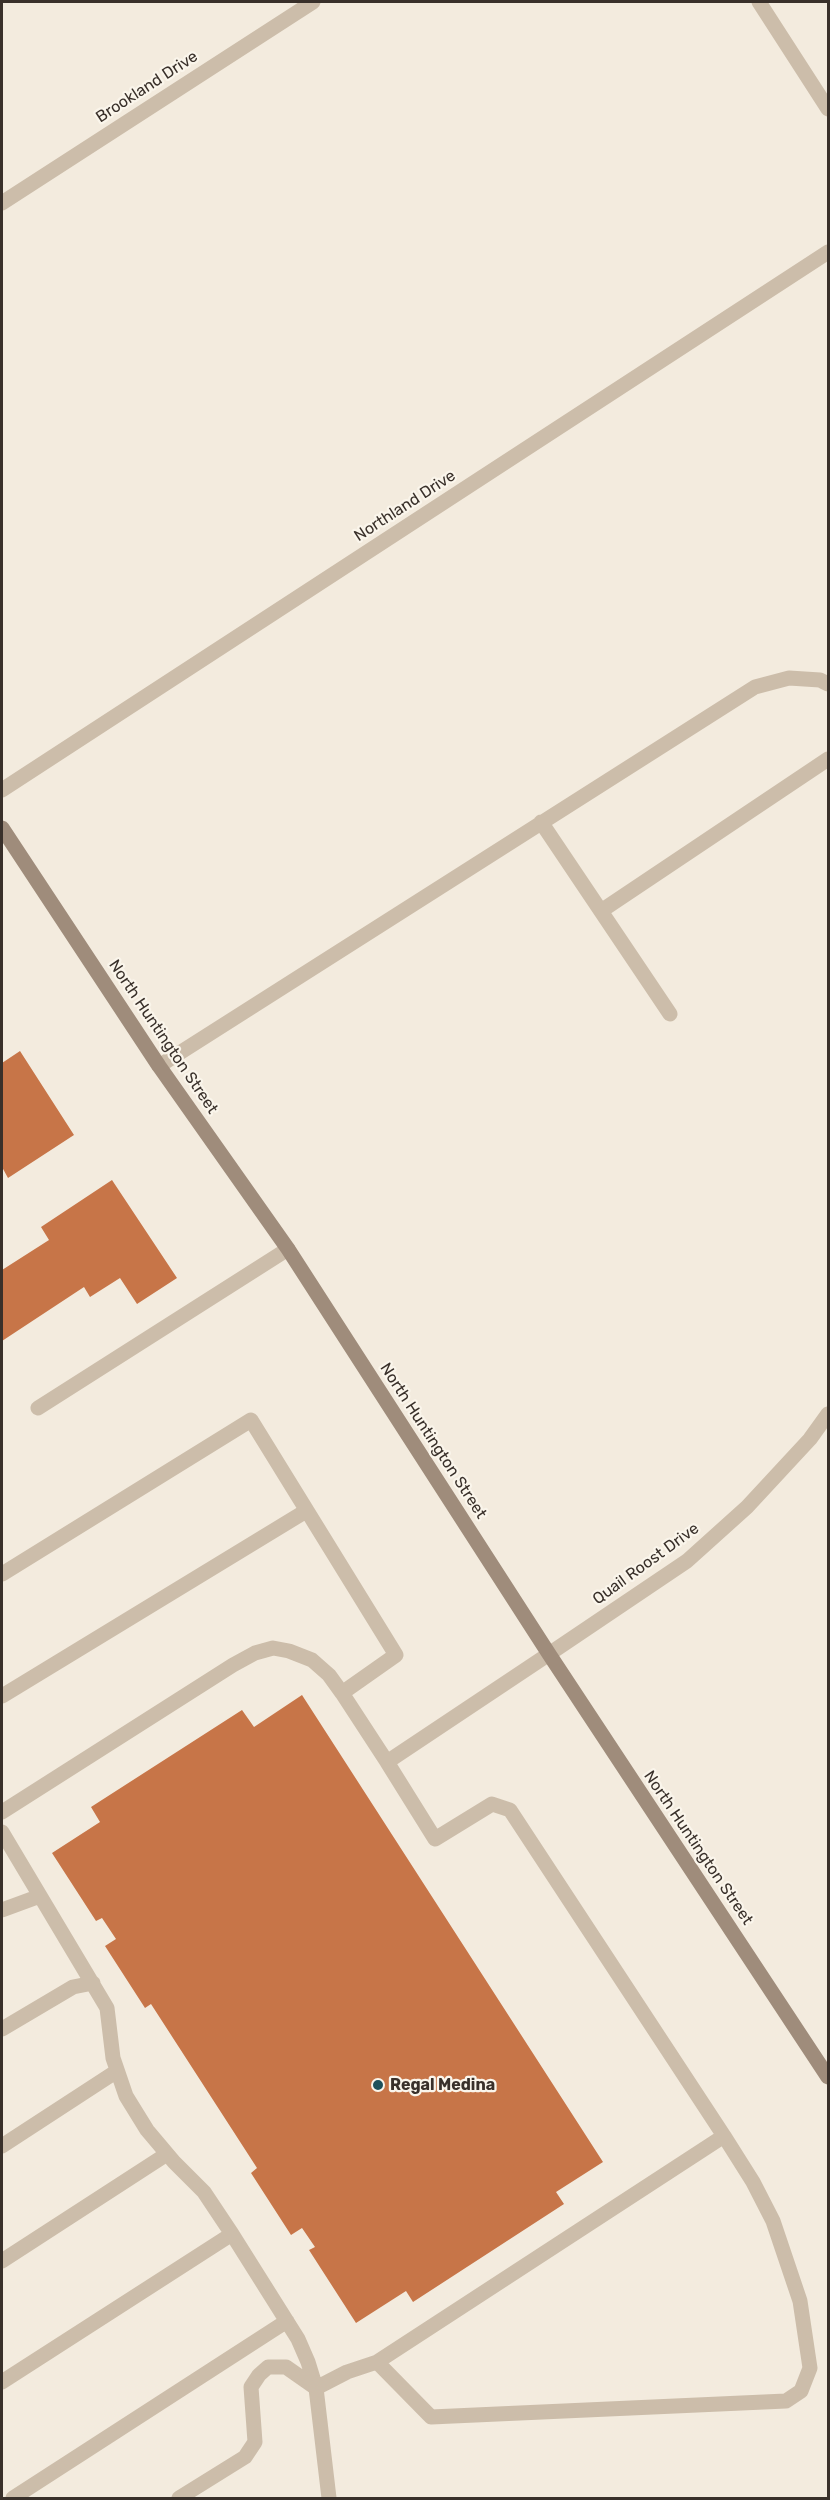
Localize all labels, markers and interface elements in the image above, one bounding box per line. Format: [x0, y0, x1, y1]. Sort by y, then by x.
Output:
street label: Brookland Drive [92, 47, 202, 127]
street label: Northland Drive [351, 466, 459, 546]
street label: North Huntington Street [104, 956, 222, 1118]
street label: North Huntington Street [375, 1360, 491, 1522]
street label: Quail Roost Drive [589, 1519, 703, 1609]
street label: North Huntington Street [639, 1767, 757, 1929]
place label: Regal Medina [390, 2075, 495, 2095]
marker: Regal Medina [371, 2078, 385, 2092]

